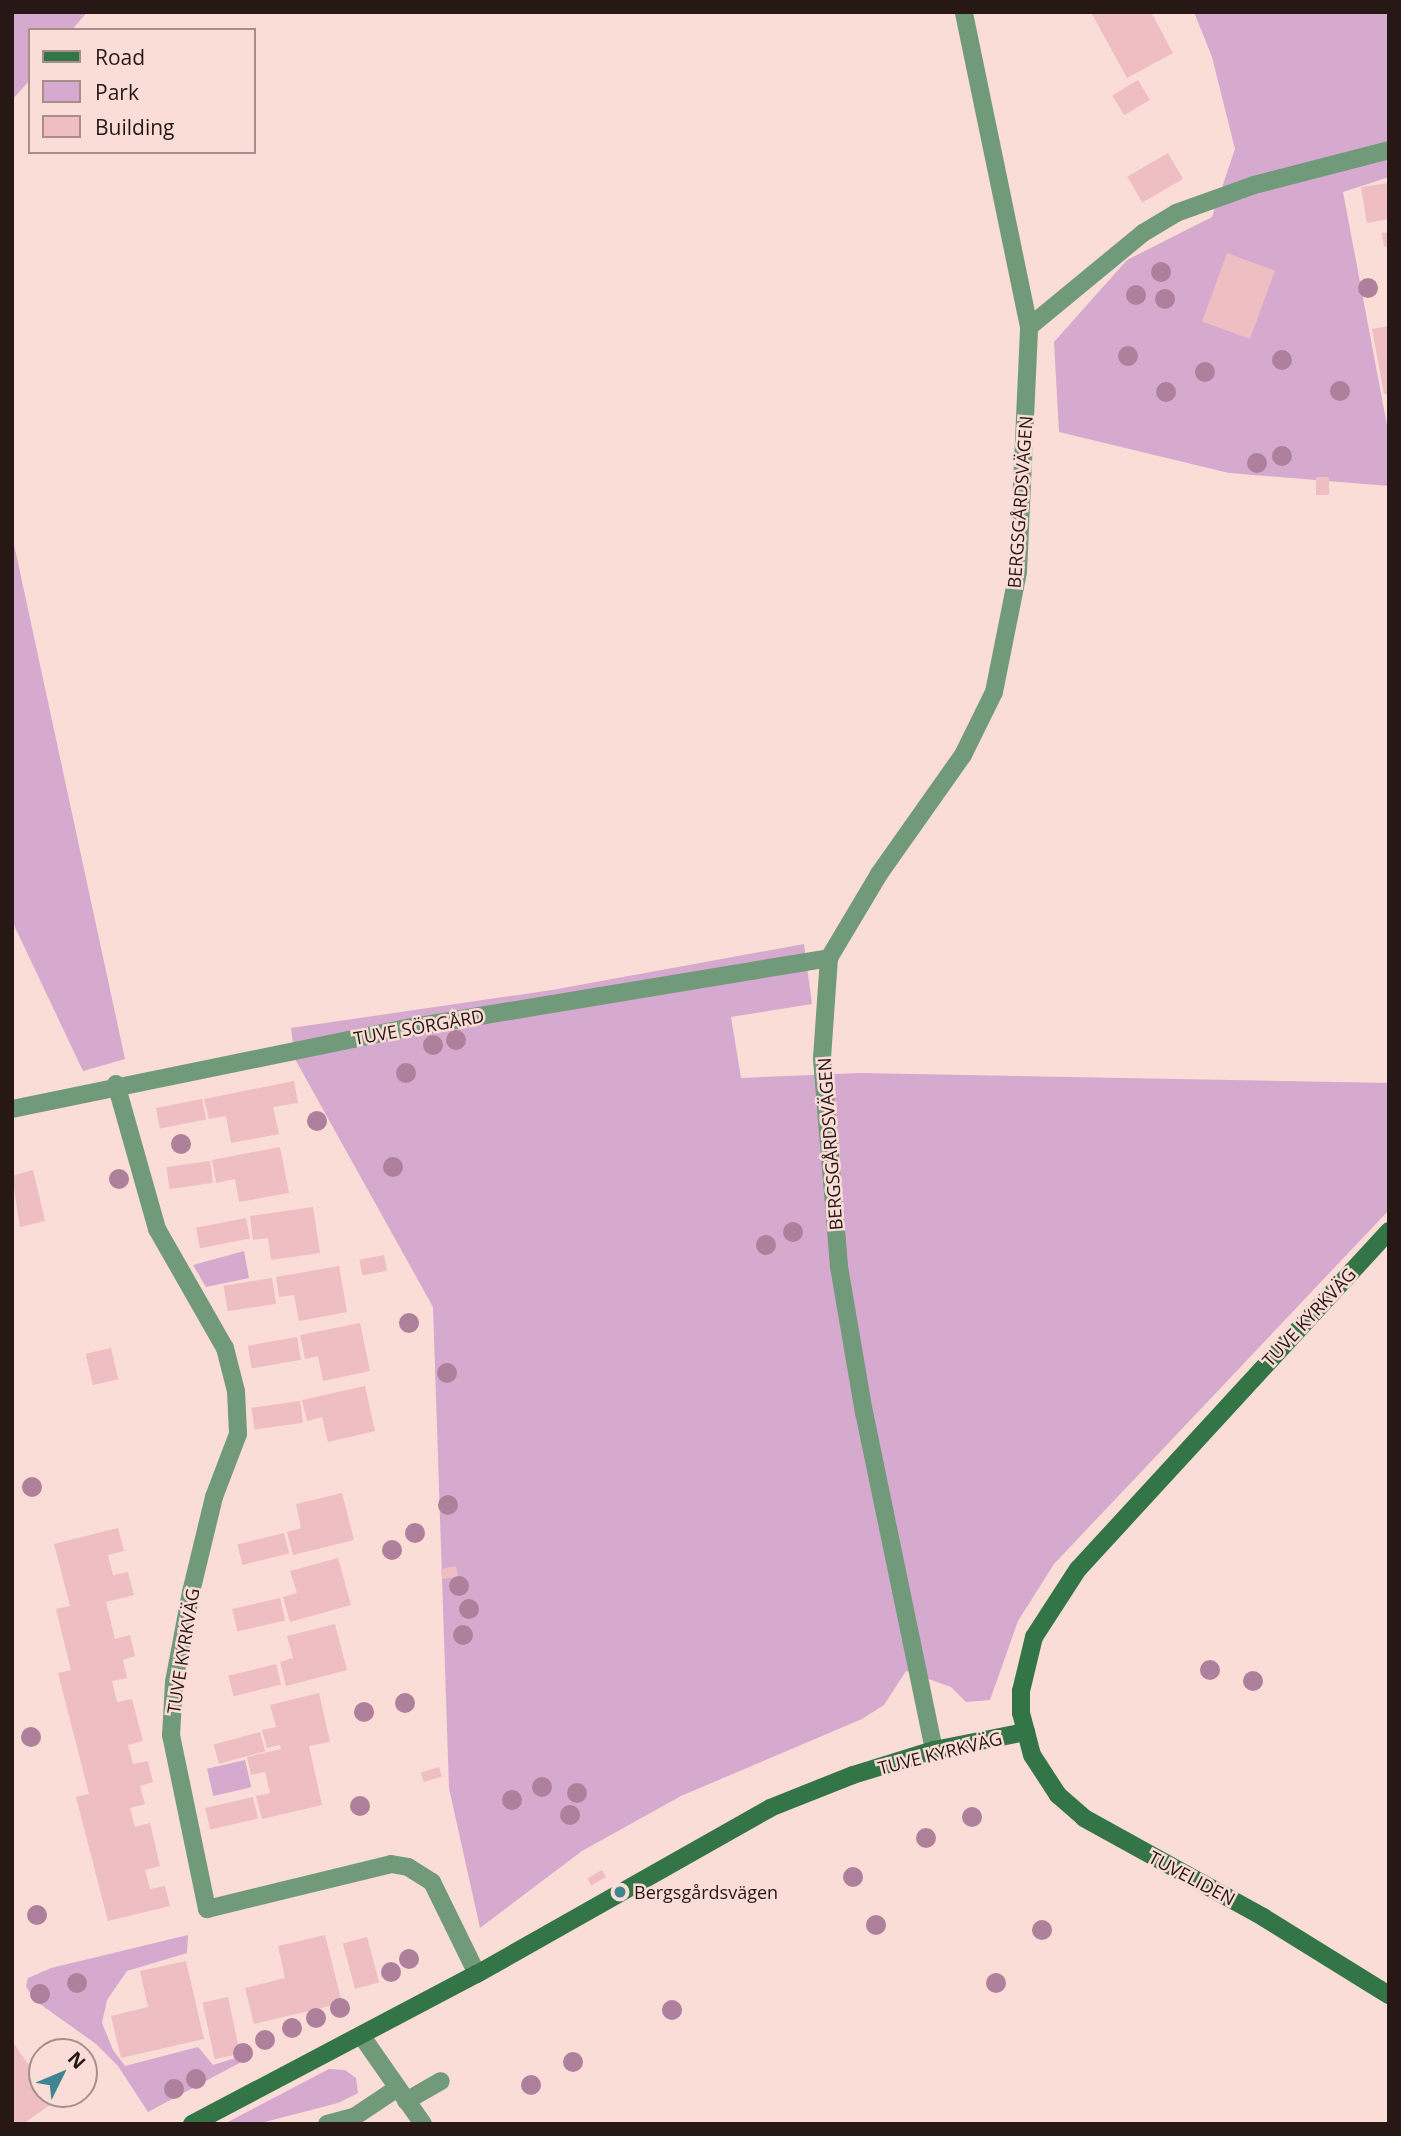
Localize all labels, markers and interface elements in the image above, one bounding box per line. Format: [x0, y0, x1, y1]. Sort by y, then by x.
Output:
legend [28, 28, 256, 154]
text: Road [95, 43, 145, 71]
text: Park [95, 78, 139, 106]
text: Building [95, 113, 174, 141]
street label: BERGSGÅRDSVÄGEN [1003, 415, 1037, 589]
street label: TUVE SÖRGÅRD [352, 1005, 486, 1049]
street label: BERGSGÅRDSVÄGEN [813, 1057, 847, 1231]
street label: TUVE KYRKVÄG [1258, 1263, 1360, 1371]
street label: TUVE KYRKVÄG [162, 1587, 204, 1715]
street label: TUVE KYRKVÄG [876, 1727, 1004, 1779]
street label: TUVELIDEN [1145, 1846, 1239, 1910]
place label: Bergsgårdsvägen [634, 1881, 778, 1903]
marker: Bergsgårdsvägen [612, 1884, 628, 1900]
north arrow [28, 2038, 98, 2108]
text: N [62, 2046, 92, 2075]

